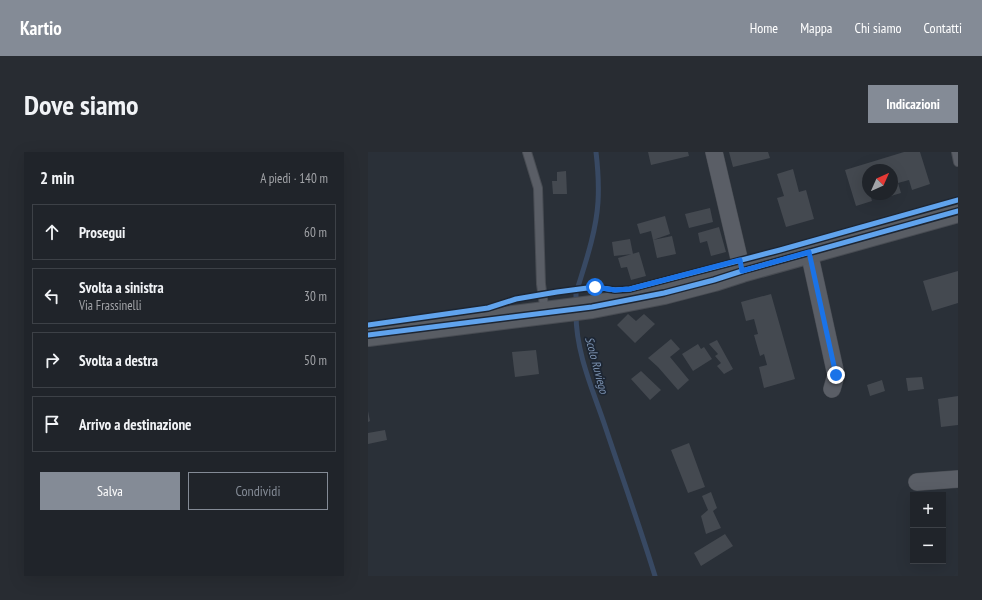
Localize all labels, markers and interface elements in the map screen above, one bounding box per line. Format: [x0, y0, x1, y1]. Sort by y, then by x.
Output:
text: Kartio [20, 16, 62, 40]
text: Home [750, 19, 778, 37]
text: Mappa [800, 19, 832, 37]
text: Chi siamo [854, 19, 902, 37]
text: Contatti [924, 19, 962, 37]
button: Indicazioni [868, 85, 958, 123]
text: Dove siamo [24, 86, 139, 123]
north arrow [862, 164, 898, 200]
text: 2 min [40, 167, 74, 189]
text: A piedi · 140 m [260, 170, 328, 187]
icon: ahead [41, 221, 63, 243]
text: Prosegui [79, 223, 125, 242]
text: 60 m [304, 224, 327, 241]
text: Svolta a sinistra [79, 278, 164, 297]
route start [586, 278, 604, 296]
icon: left [41, 285, 63, 307]
text: 30 m [304, 288, 327, 305]
text: Via Frassinelli [79, 297, 142, 314]
water label: Scolo Ruviego [582, 335, 612, 396]
icon: right [41, 349, 63, 371]
text: Svolta a destra [79, 351, 158, 370]
text: 50 m [304, 352, 327, 369]
route end [827, 366, 845, 384]
icon: arrive [41, 413, 63, 435]
text: Arrivo a destinazione [79, 415, 192, 434]
button: Salva [40, 472, 180, 510]
button: Condividi [188, 472, 328, 510]
map controls [910, 492, 946, 564]
button: + [910, 492, 946, 528]
button: − [910, 528, 946, 564]

